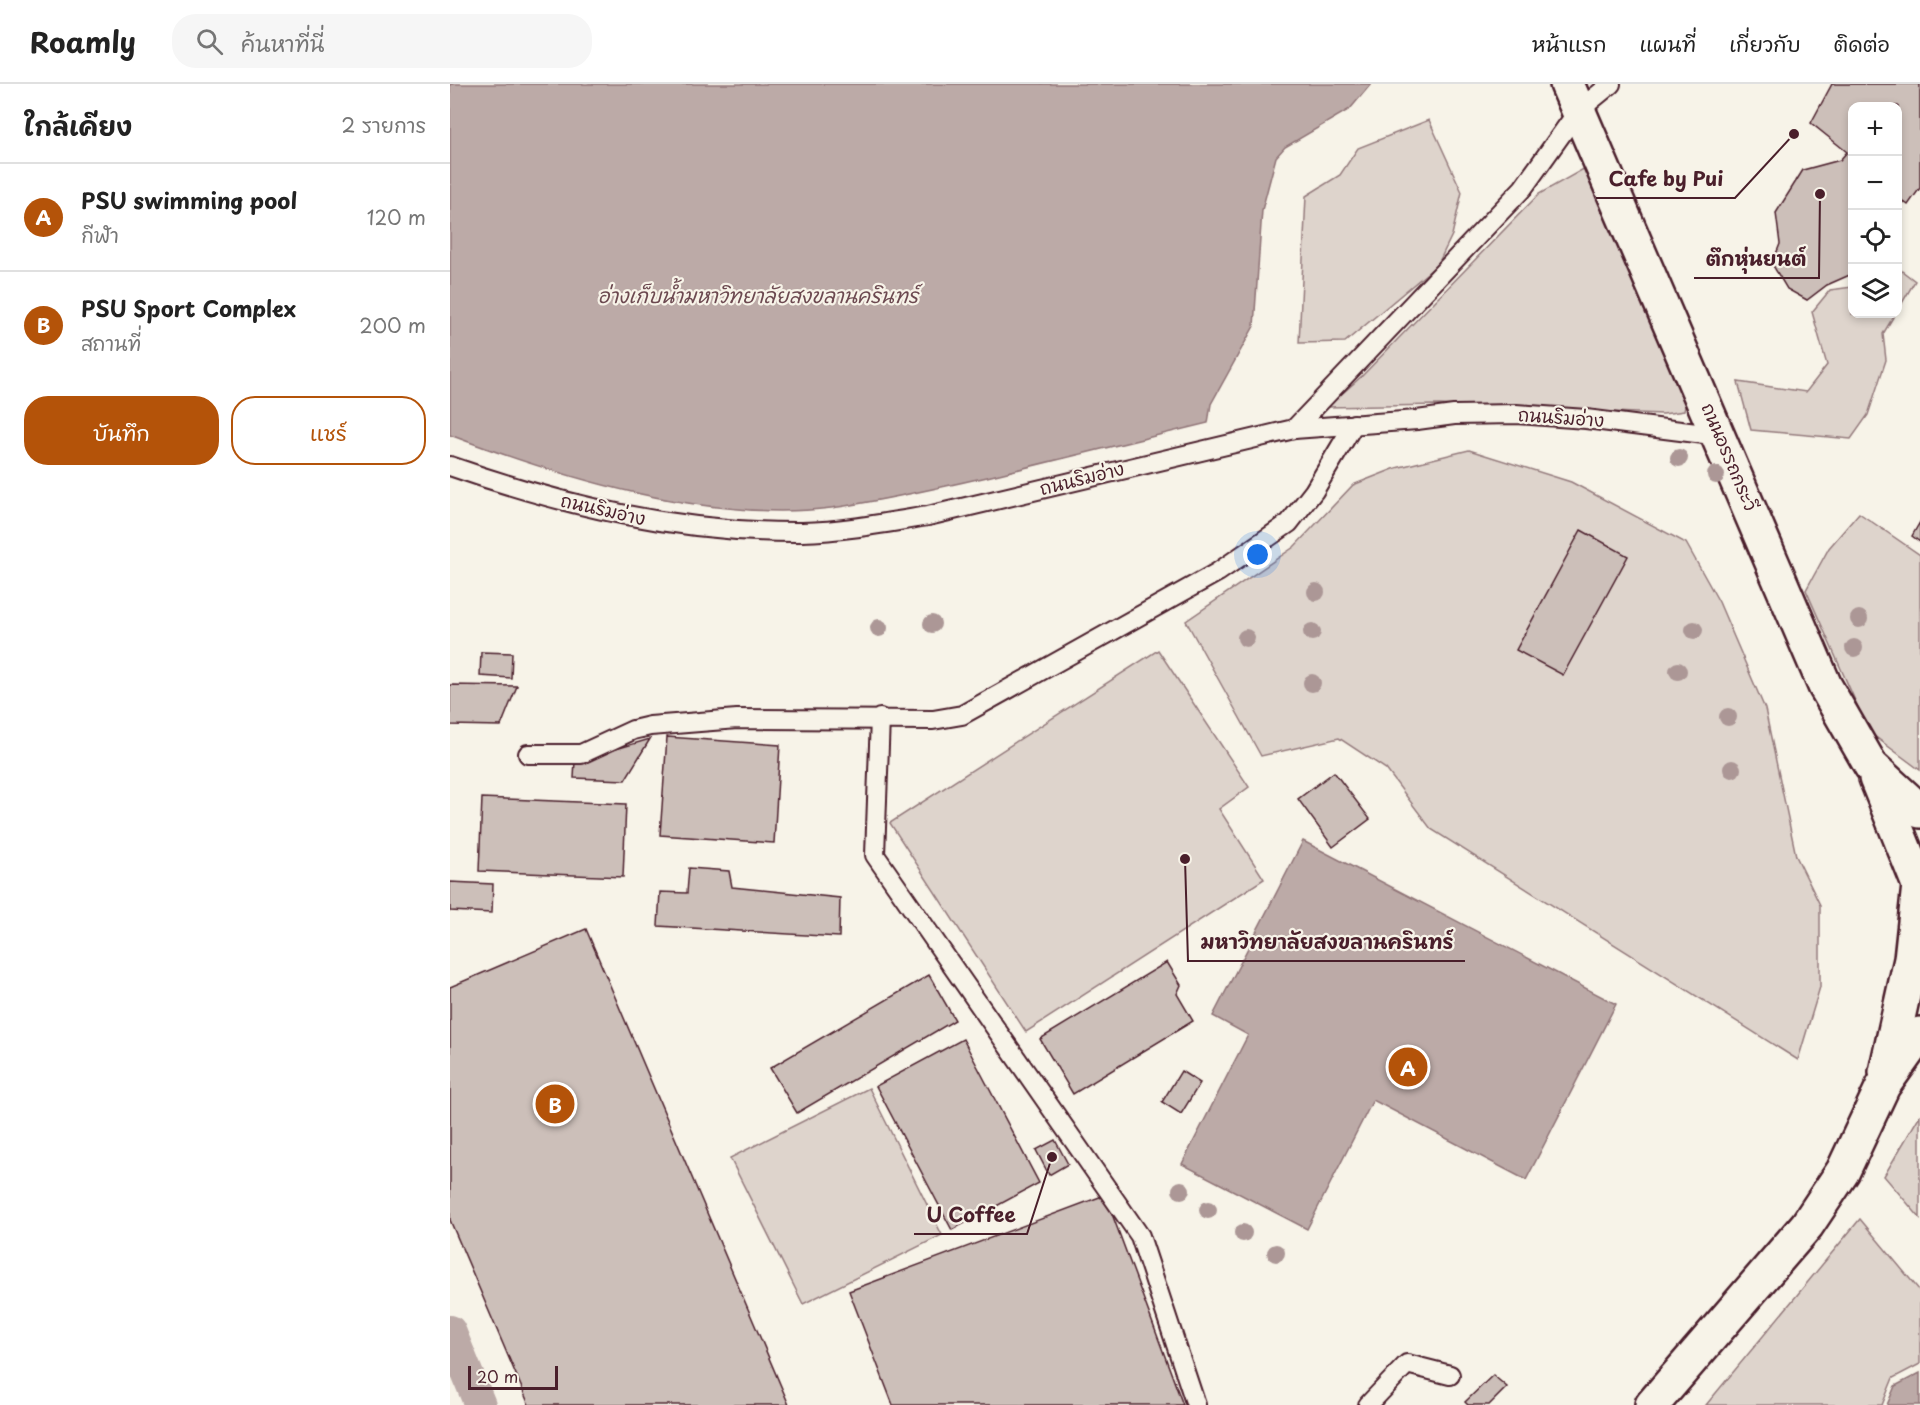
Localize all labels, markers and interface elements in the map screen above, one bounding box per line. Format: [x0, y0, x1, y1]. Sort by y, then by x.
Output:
search box [172, 14, 592, 68]
text: Roamly [30, 20, 136, 63]
icon: search [193, 25, 226, 58]
text: ค้นหาที่นี่ [241, 26, 325, 59]
text: หน้าแรก [1532, 27, 1607, 59]
text: แผนที่ [1640, 27, 1696, 59]
text: เกี่ยวกับ [1729, 27, 1801, 59]
text: ติดต่อ [1834, 27, 1890, 59]
map controls [1848, 102, 1902, 318]
button: + [1848, 102, 1902, 156]
text: ใกล้เคียง [24, 106, 132, 145]
text: 2 รายการ [341, 110, 426, 140]
button: − [1848, 156, 1902, 210]
callout: Cafe by Pui [1596, 160, 1735, 198]
text: Cafe by Pui [1609, 163, 1723, 193]
text: PSU swimming pool [81, 183, 297, 216]
text: A [36, 202, 51, 232]
text: 120 m [367, 202, 426, 232]
button: locate [1848, 210, 1902, 264]
text: กีฬา [81, 220, 119, 250]
callout: ตึกหุ่นยนต์ [1694, 240, 1819, 278]
text: ตึกหุ่นยนต์ [1706, 243, 1806, 274]
button: layers [1848, 264, 1902, 318]
water label: อ่างเก็บน้ำมหาวิทยาลัยสงขลานครินทร์ [598, 278, 923, 310]
text: PSU Sport Complex [81, 291, 296, 324]
text: B [37, 310, 50, 340]
text: 200 m [359, 310, 426, 340]
text: สถานที่ [81, 328, 141, 358]
button: บันทึก [24, 396, 219, 465]
button: แชร์ [231, 396, 426, 465]
street label: ถนนอรรถกระวี [1696, 398, 1765, 514]
street label: ถนนริมอ่าง [1517, 400, 1605, 433]
street label: ถนนริมอ่าง [1036, 454, 1127, 501]
street label: ถนนริมอ่าง [558, 486, 648, 531]
your location [1243, 540, 1272, 569]
callout: มหาวิทยาลัยสงขลานครินทร์ [1188, 923, 1465, 961]
text: มหาวิทยาลัยสงขลานครินทร์ [1200, 926, 1454, 956]
pin: A [1388, 1044, 1428, 1090]
pin: B [536, 1082, 574, 1126]
callout: U Coffee [914, 1196, 1027, 1234]
text: U Coffee [926, 1199, 1016, 1229]
scale bar [468, 1363, 558, 1390]
text: 20 m [477, 1364, 518, 1388]

